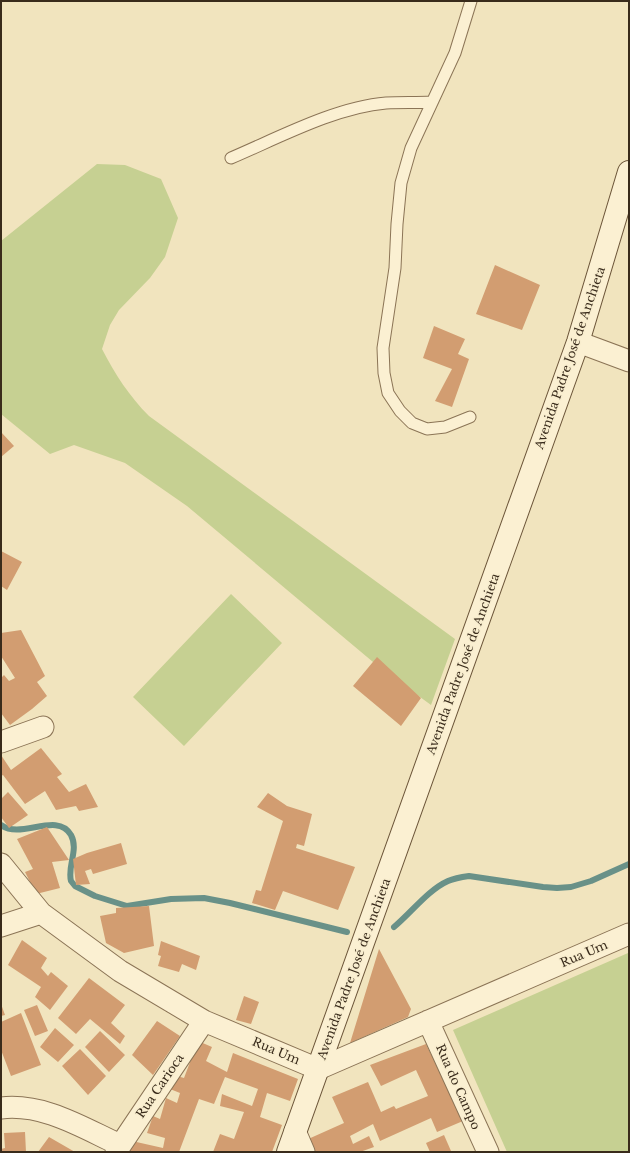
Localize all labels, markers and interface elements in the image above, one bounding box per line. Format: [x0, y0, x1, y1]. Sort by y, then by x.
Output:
street label: Avenida Padre José de Anchieta [531, 264, 608, 452]
street label: Avenida Padre José de Anchieta [422, 571, 503, 758]
street label: Avenida Padre José de Anchieta [313, 876, 394, 1063]
street label: Rua Um [558, 937, 610, 970]
street label: Rua Um [250, 1034, 302, 1067]
street label: Rua do Campo [433, 1042, 484, 1132]
street label: Rua Carioca [133, 1050, 187, 1121]

